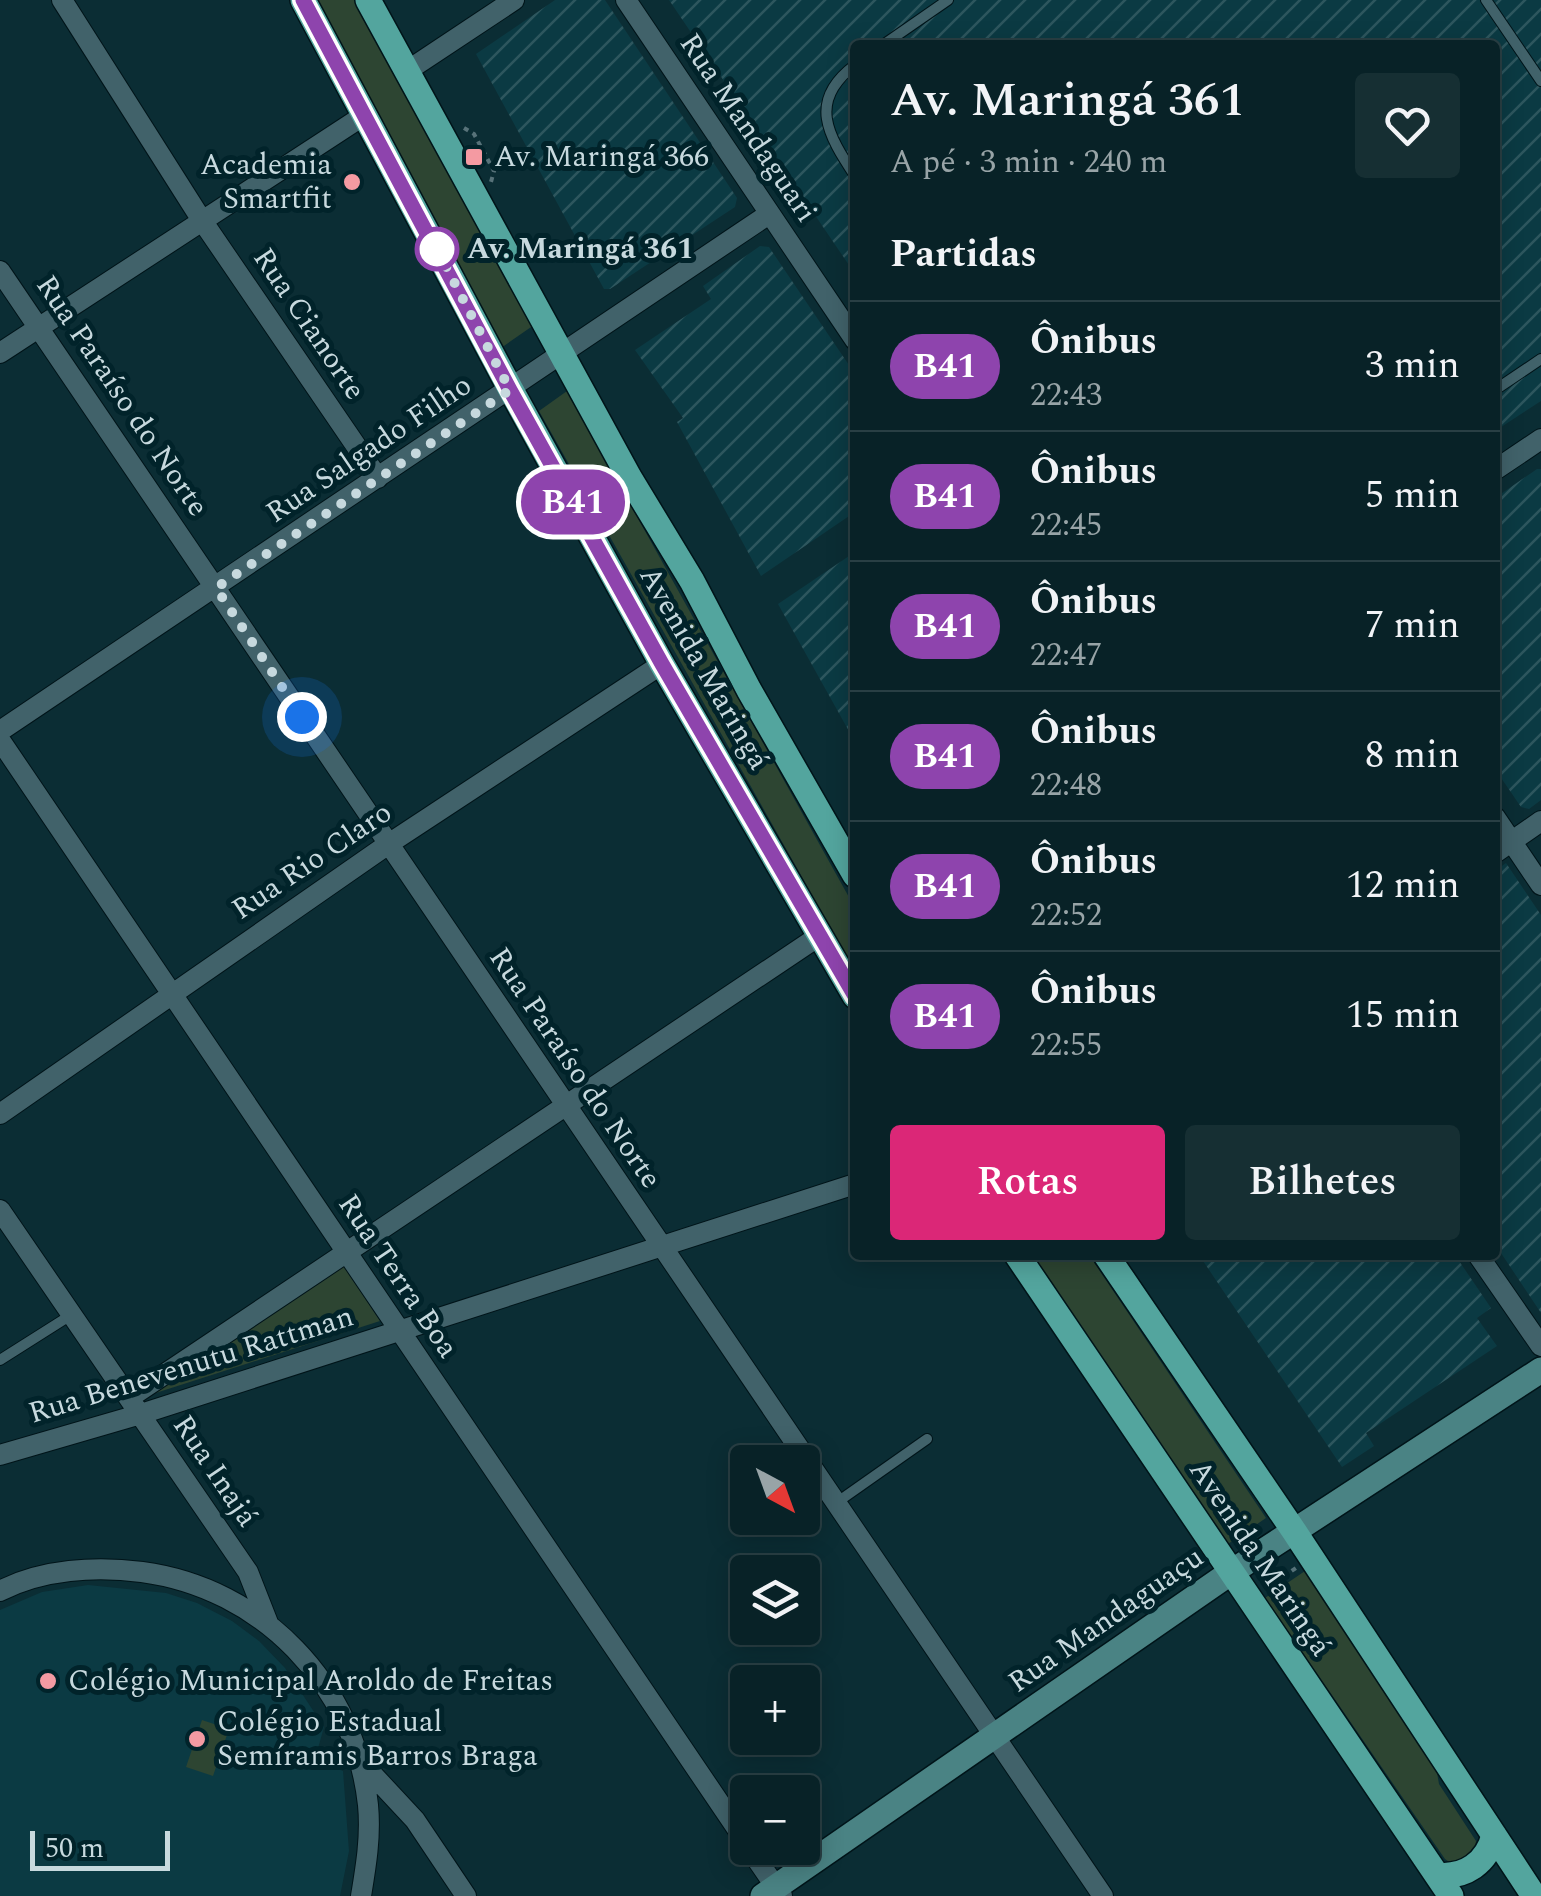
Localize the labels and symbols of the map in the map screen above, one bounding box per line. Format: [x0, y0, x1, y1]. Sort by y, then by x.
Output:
street label: Rua Mandaguari [667, 24, 829, 232]
place label: Av. Maringá 366 [494, 134, 709, 180]
place label: Academia Smartfit [200, 142, 332, 222]
marker: Av. Maringá 366 [463, 146, 485, 168]
marker: Academia Smartfit [341, 171, 363, 193]
place label: Av. Maringá 361 [467, 226, 694, 272]
marker: Av. Maringá 361 [416, 228, 458, 270]
street label: Rua Cianorte [241, 238, 377, 410]
street label: Rua Paraíso do Norte [24, 266, 220, 526]
street label: Rua Salgado Filho [257, 363, 481, 535]
line badge: B41 [516, 470, 630, 534]
street label: Avenida Maringá [627, 557, 781, 779]
your location [277, 692, 327, 742]
street label: Rua Rio Claro [222, 790, 402, 932]
street label: Rua Paraíso do Norte [477, 938, 673, 1198]
street label: Rua Terra Boa [326, 1185, 470, 1368]
street label: Rua Benevenutu Rattman [23, 1294, 359, 1436]
street label: Rua Inajá [161, 1406, 270, 1537]
north arrow [730, 1445, 820, 1535]
street label: Avenida Maringá [1177, 1450, 1343, 1666]
street label: Rua Mandaguaçu [999, 1535, 1213, 1705]
place label: Colégio Municipal Aroldo de Freitas [68, 1658, 553, 1704]
marker: Colégio Municipal Aroldo de Freitas [37, 1670, 59, 1692]
place label: Colégio Estadual Semíramis Barros Braga [217, 1699, 538, 1779]
marker: Colégio Estadual Semíramis Barros Braga [186, 1728, 208, 1750]
scale bar [30, 1826, 170, 1870]

